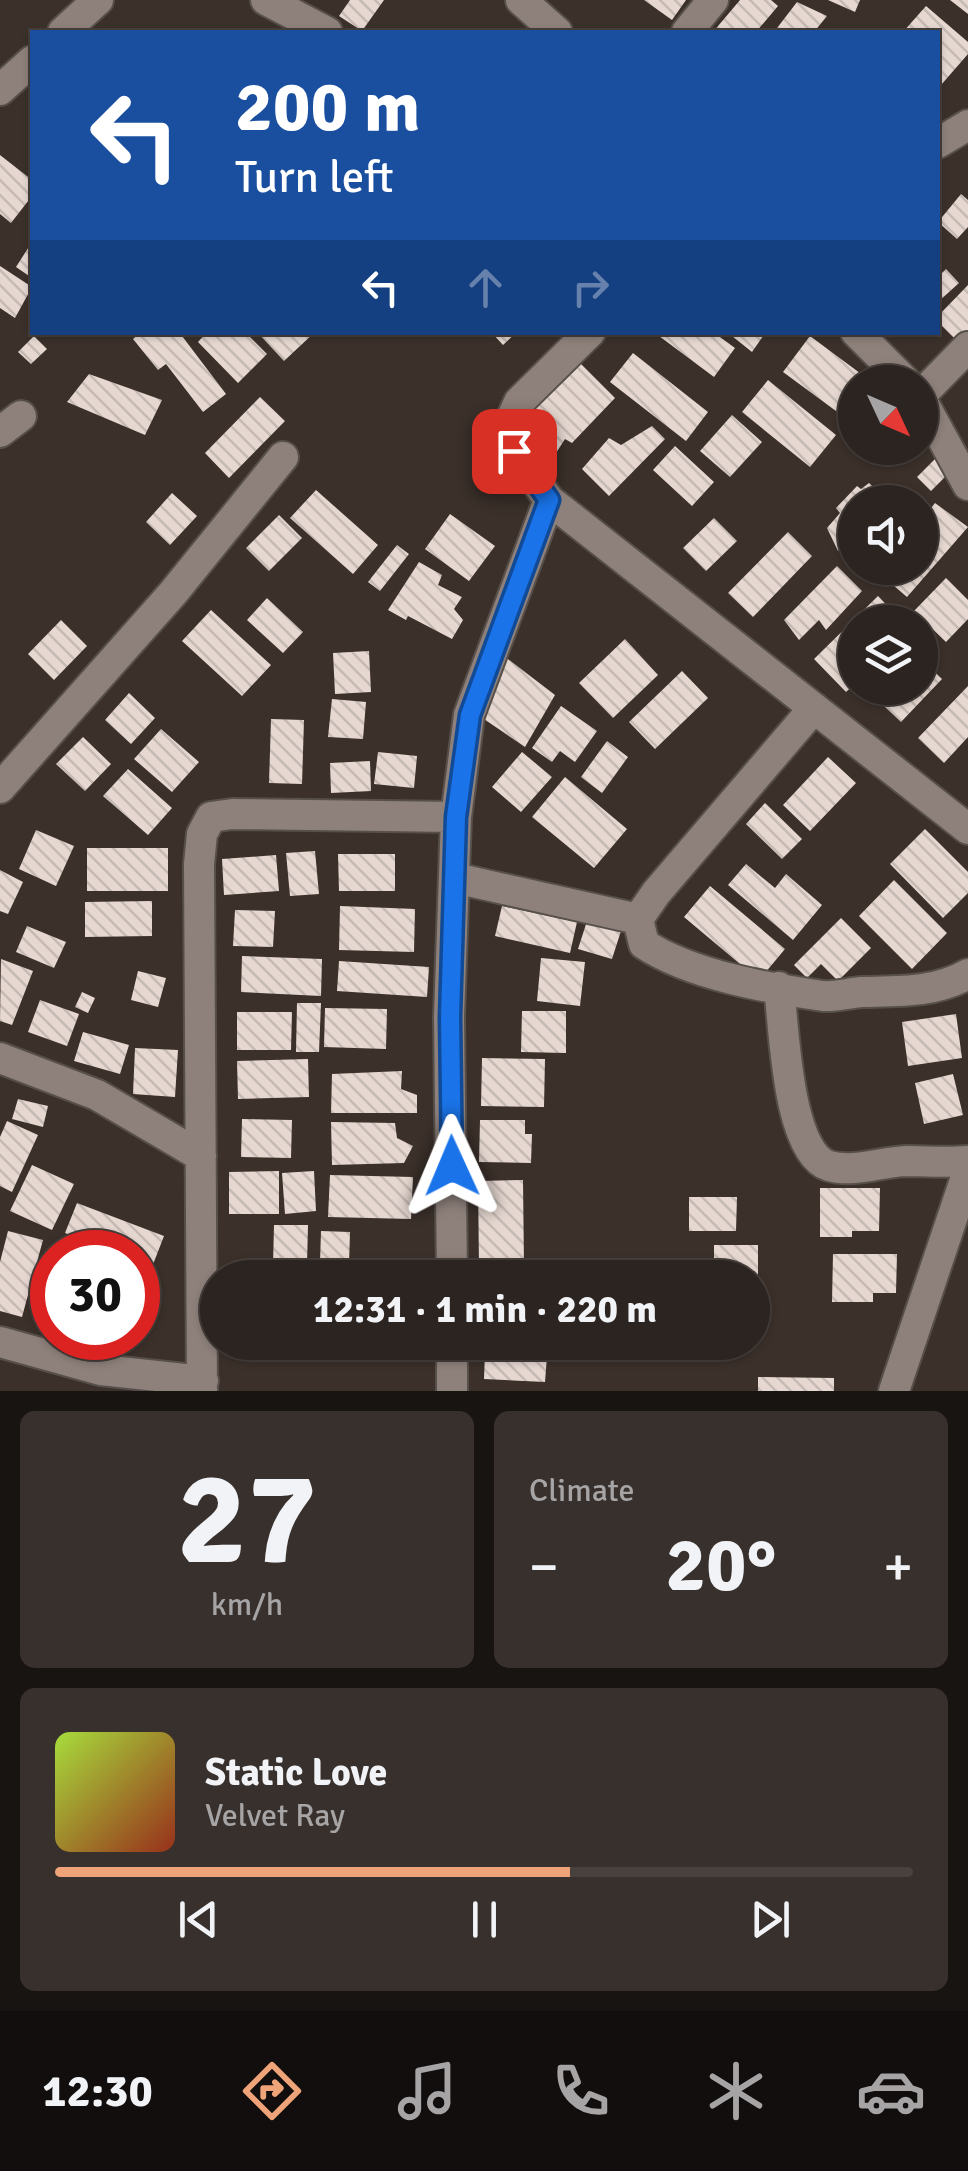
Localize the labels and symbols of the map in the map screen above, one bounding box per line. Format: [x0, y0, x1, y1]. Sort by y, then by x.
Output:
north arrow [838, 365, 938, 465]
pin [472, 409, 557, 494]
position arrow [400, 1114, 504, 1218]
speed limit sign: 30 [30, 1230, 160, 1360]

